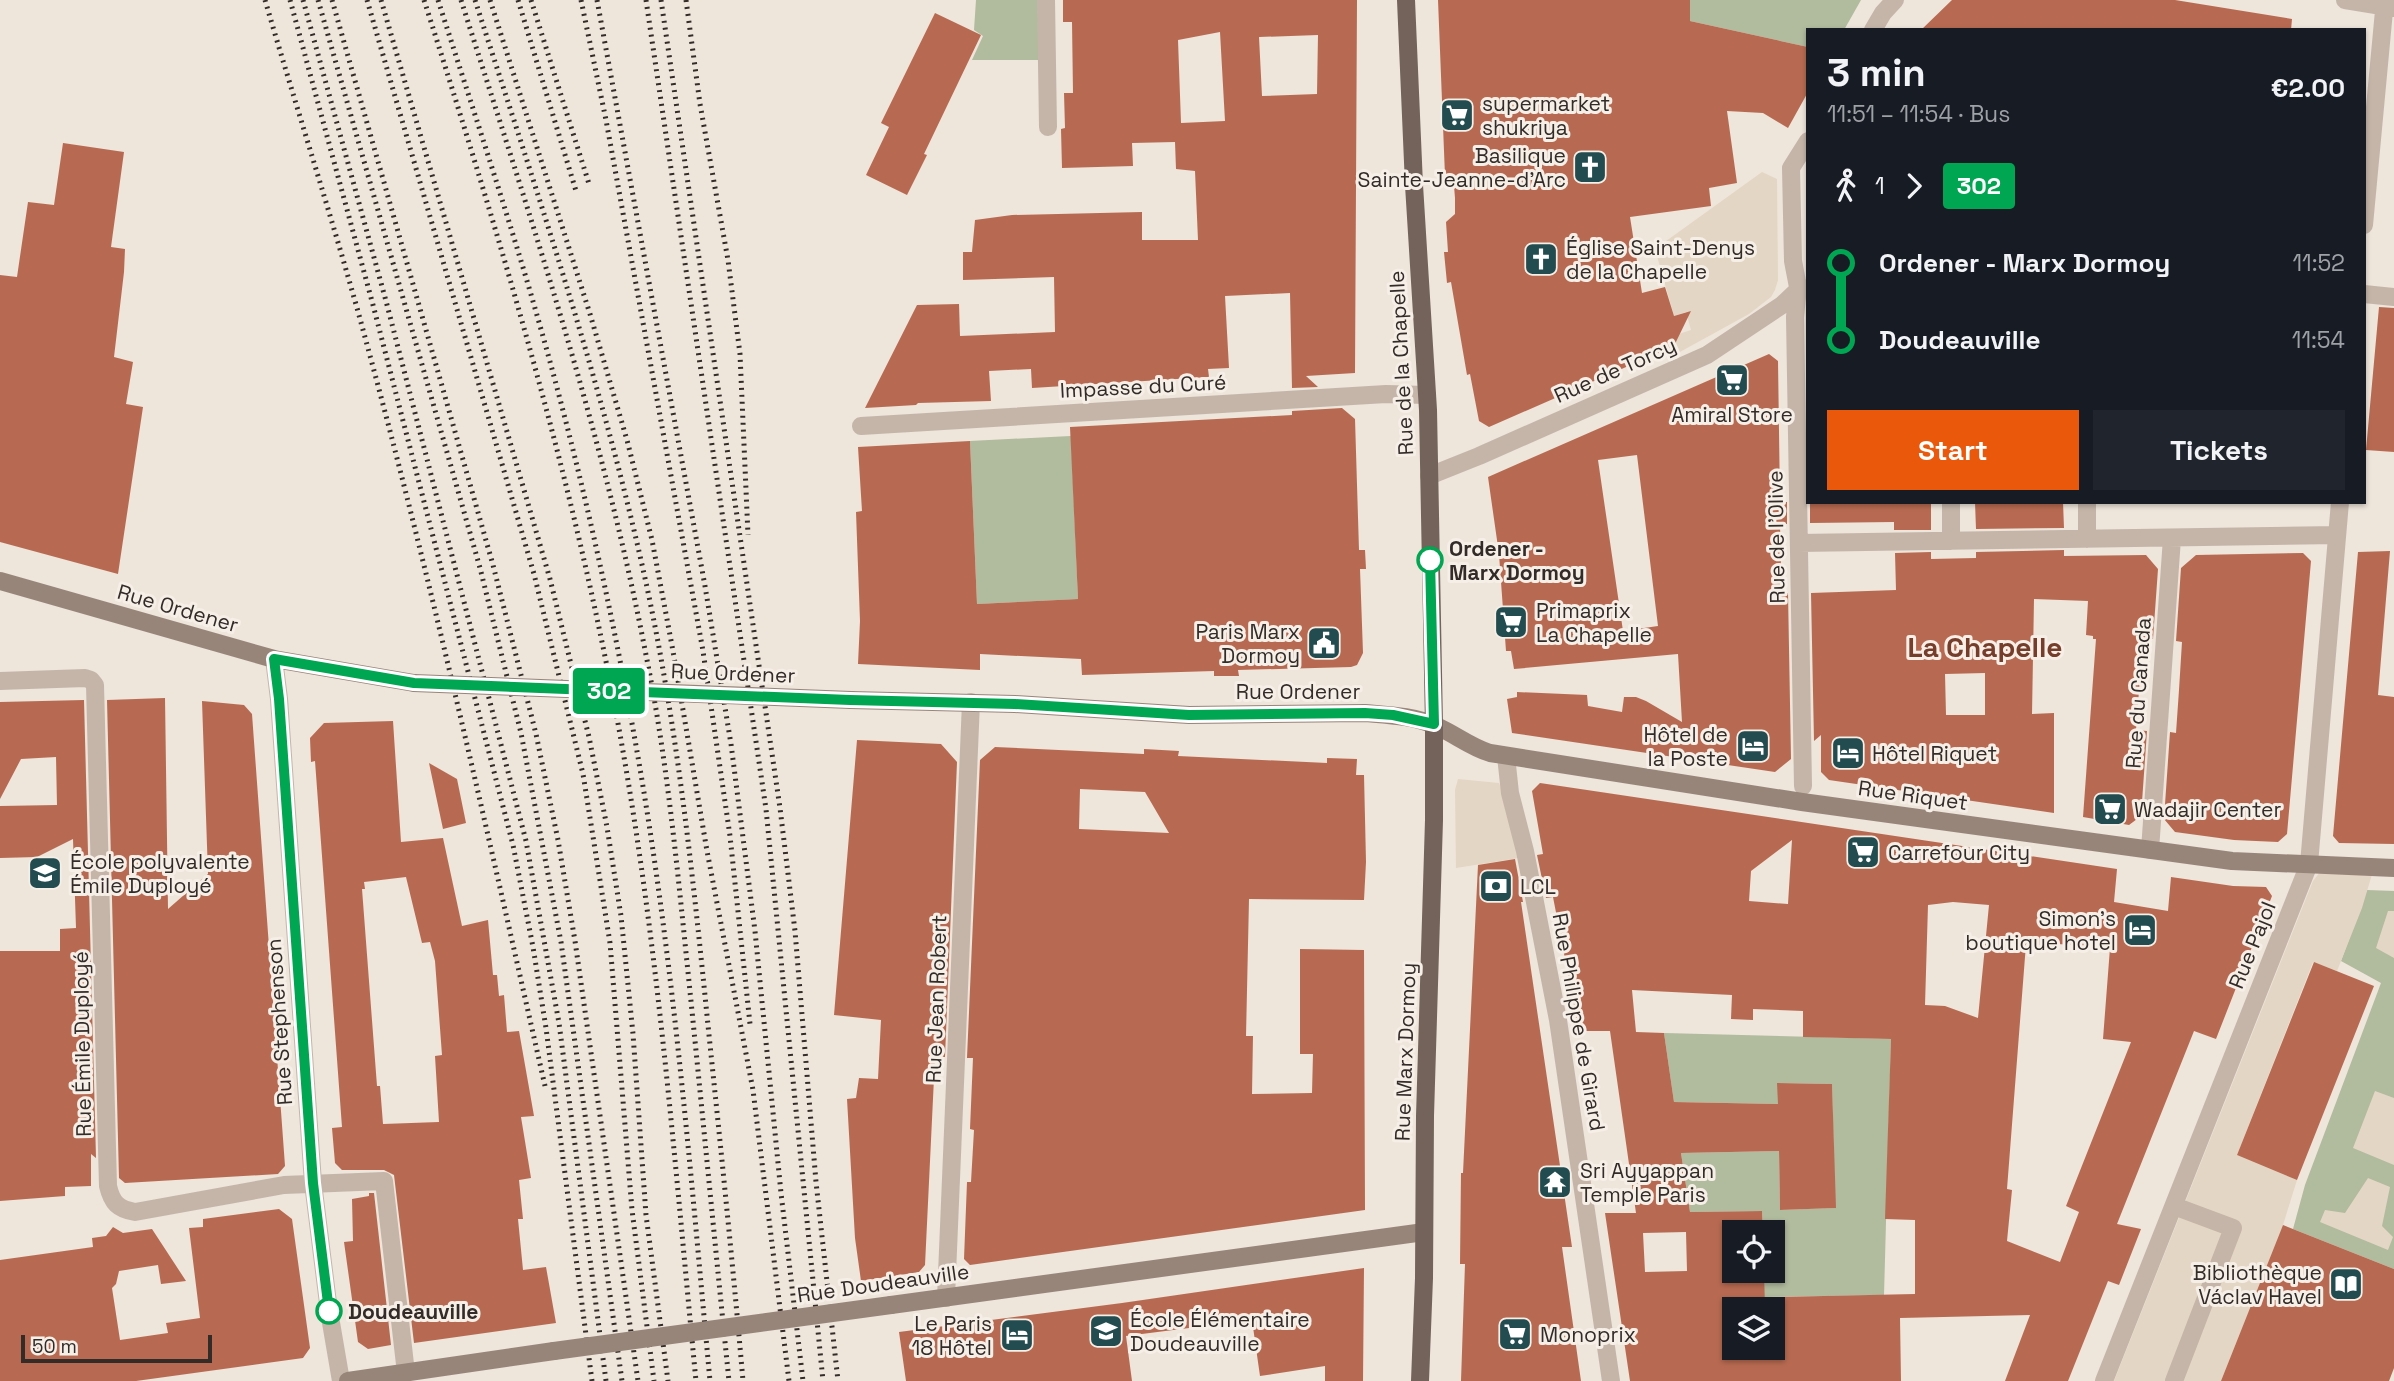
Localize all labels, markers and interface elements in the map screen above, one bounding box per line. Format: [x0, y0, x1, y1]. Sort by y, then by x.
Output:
text: 3 min [1827, 49, 1926, 97]
text: €2.00 [2271, 71, 2345, 105]
place label: supermarket shukriya [1482, 90, 1610, 141]
supermarket icon: supermarket shukriya [1438, 96, 1476, 134]
text: 11:51 – 11:54 · Bus [1827, 99, 2010, 129]
place label: Basilique Sainte-Jeanne-d’Arc [1358, 142, 1566, 193]
church icon: Basilique Sainte-Jeanne-d’Arc [1571, 148, 1609, 186]
icon: walk [1827, 167, 1865, 205]
icon: forward [1895, 167, 1933, 205]
text: 302 [1957, 170, 2001, 201]
text: 1 [1875, 171, 1885, 201]
place label: Église Saint-Denys de la Chapelle [1566, 234, 1755, 285]
church icon: Église Saint-Denys de la Chapelle [1522, 240, 1560, 278]
text: Ordener - Marx Dormoy [1879, 246, 2170, 280]
text: 11:52 [2292, 248, 2345, 278]
street label: Rue de la Chapelle [1383, 270, 1419, 456]
text: Doudeauville [1879, 323, 2041, 357]
text: 11:54 [2292, 325, 2345, 355]
street label: Rue de Torcy [1550, 331, 1680, 409]
supermarket icon: Amiral Store [1713, 361, 1751, 399]
street label: Impasse du Curé [1059, 368, 1227, 404]
place label: Amiral Store [1671, 401, 1793, 428]
button: Start [1827, 410, 2079, 490]
button: Tickets [2093, 410, 2345, 490]
street label: Rue de l'Olive [1761, 470, 1791, 604]
place label: Ordener - Marx Dormoy [1449, 535, 1585, 586]
marker: Ordener - Marx Dormoy [1417, 547, 1443, 573]
street label: Rue Ordener [114, 578, 242, 638]
place label: Primaprix La Chapelle [1536, 597, 1652, 648]
supermarket icon: Primaprix La Chapelle [1492, 603, 1530, 641]
street label: Rue du Canada [2119, 616, 2157, 770]
place label: Paris Marx Dormoy [1195, 618, 1300, 669]
public building icon: Paris Marx Dormoy [1305, 624, 1343, 662]
district label: La Chapelle [1907, 629, 2063, 665]
street label: Rue Ordener [670, 657, 796, 689]
line badge: 302 [569, 668, 649, 714]
text: 302 [587, 675, 631, 706]
street label: Rue Ordener [1236, 678, 1360, 705]
place label: Hôtel de la Poste [1643, 721, 1728, 772]
hotel icon: Hôtel de la Poste [1734, 727, 1772, 765]
hotel icon: Hôtel Riquet [1829, 734, 1867, 772]
place label: Hôtel Riquet [1872, 740, 1997, 767]
street label: Rue Riquet [1856, 774, 1970, 816]
supermarket icon: Wadajir Center [2091, 790, 2129, 828]
place label: Wadajir Center [2134, 796, 2281, 823]
supermarket icon: Carrefour City [1844, 833, 1882, 871]
place label: Carrefour City [1888, 839, 2030, 866]
place label: École polyvalente Émile Duployé [70, 848, 250, 899]
school or university icon: École polyvalente Émile Duployé [26, 854, 64, 892]
bank icon: LCL [1477, 867, 1515, 905]
place label: LCL [1520, 873, 1556, 900]
street label: Rue Pajol [2222, 897, 2282, 993]
place label: Simon’s boutique hotel [1965, 905, 2116, 956]
street label: Rue Philippe de Girard [1547, 911, 1611, 1133]
hotel icon: Simon’s boutique hotel [2121, 911, 2159, 949]
street label: Rue Jean Robert [920, 914, 952, 1084]
street label: Rue Stephenson [260, 938, 298, 1106]
street label: Rue Émile Duployé [67, 951, 97, 1137]
street label: Rue Marx Dormoy [1388, 962, 1422, 1142]
place label: Sri Ayyappan Temple Paris [1580, 1157, 1714, 1208]
temple icon: Sri Ayyappan Temple Paris [1536, 1163, 1574, 1201]
map controls [1722, 1220, 1785, 1360]
button: locate [1722, 1220, 1785, 1283]
street label: Rue Doudeauville [795, 1258, 971, 1308]
place label: Bibliothèque Václav Havel [2193, 1259, 2322, 1310]
library icon: Bibliothèque Václav Havel [2327, 1265, 2365, 1303]
button: layers [1722, 1297, 1785, 1360]
marker: Doudeauville [316, 1298, 342, 1324]
place label: Doudeauville [348, 1298, 478, 1325]
place label: École Élémentaire Doudeauville [1130, 1306, 1310, 1357]
place label: Le Paris 18 Hôtel [912, 1310, 992, 1361]
school or university icon: École Élémentaire Doudeauville [1087, 1312, 1125, 1350]
supermarket icon: Monoprix [1496, 1315, 1534, 1353]
hotel icon: Le Paris 18 Hôtel [998, 1316, 1036, 1354]
place label: Monoprix [1540, 1321, 1636, 1348]
scale bar [21, 1332, 212, 1364]
text: 50 m [32, 1334, 77, 1359]

